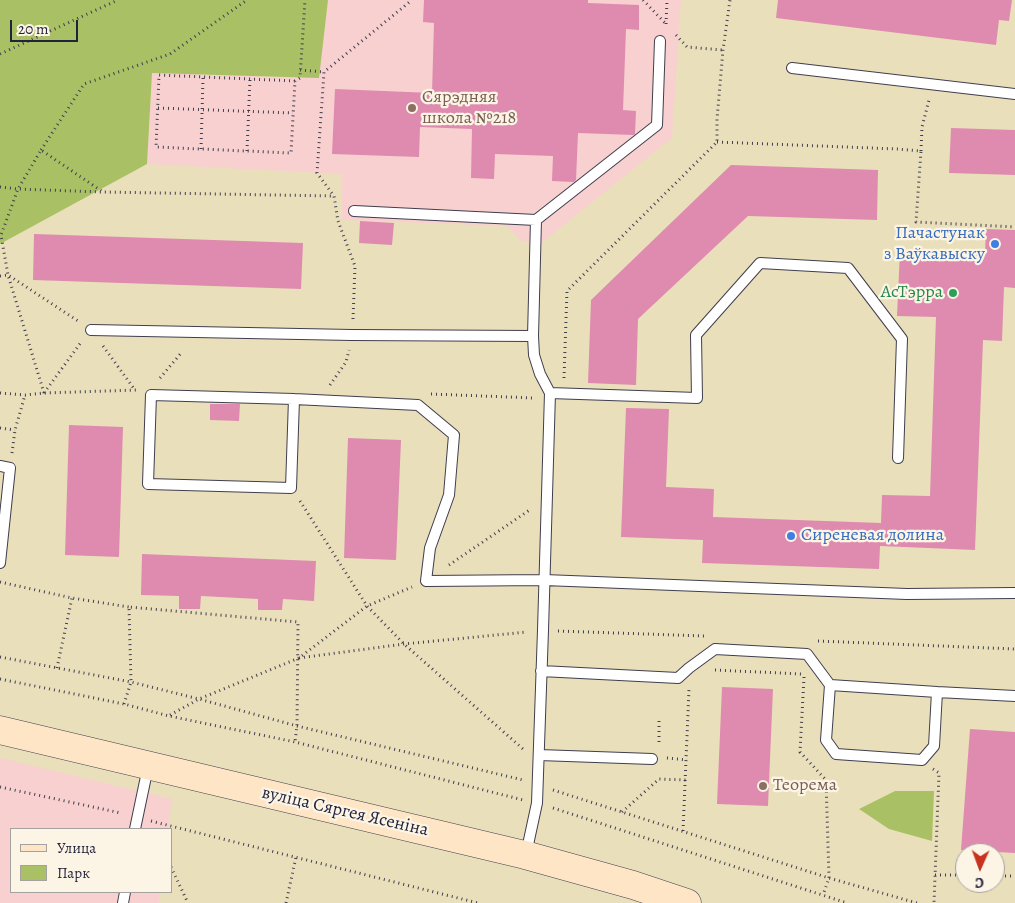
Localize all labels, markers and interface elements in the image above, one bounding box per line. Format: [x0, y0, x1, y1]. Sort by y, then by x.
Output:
scale bar [12, 10, 80, 42]
text: 20 m [18, 19, 49, 39]
place label: Сярэдняя школа №218 [422, 87, 516, 130]
marker: Сярэдняя школа №218 [406, 102, 418, 114]
place label: Пачастунак з Ваўкавыску [884, 223, 985, 266]
marker: Пачастунак з Ваўкавыску [989, 238, 1001, 250]
place label: АсТэрра [881, 282, 943, 304]
marker: АсТэрра [947, 287, 959, 299]
place label: Сиреневая долина [801, 525, 944, 547]
marker: Сиреневая долина [785, 530, 797, 542]
place label: Теорема [773, 775, 837, 797]
marker: Теорема [757, 780, 769, 792]
street label: вуліца Сяргея Ясеніна [260, 782, 430, 842]
legend [10, 828, 172, 893]
text: Улица [57, 838, 96, 858]
north arrow [955, 843, 1005, 893]
text: Парк [57, 863, 90, 883]
text: С [975, 873, 984, 892]

